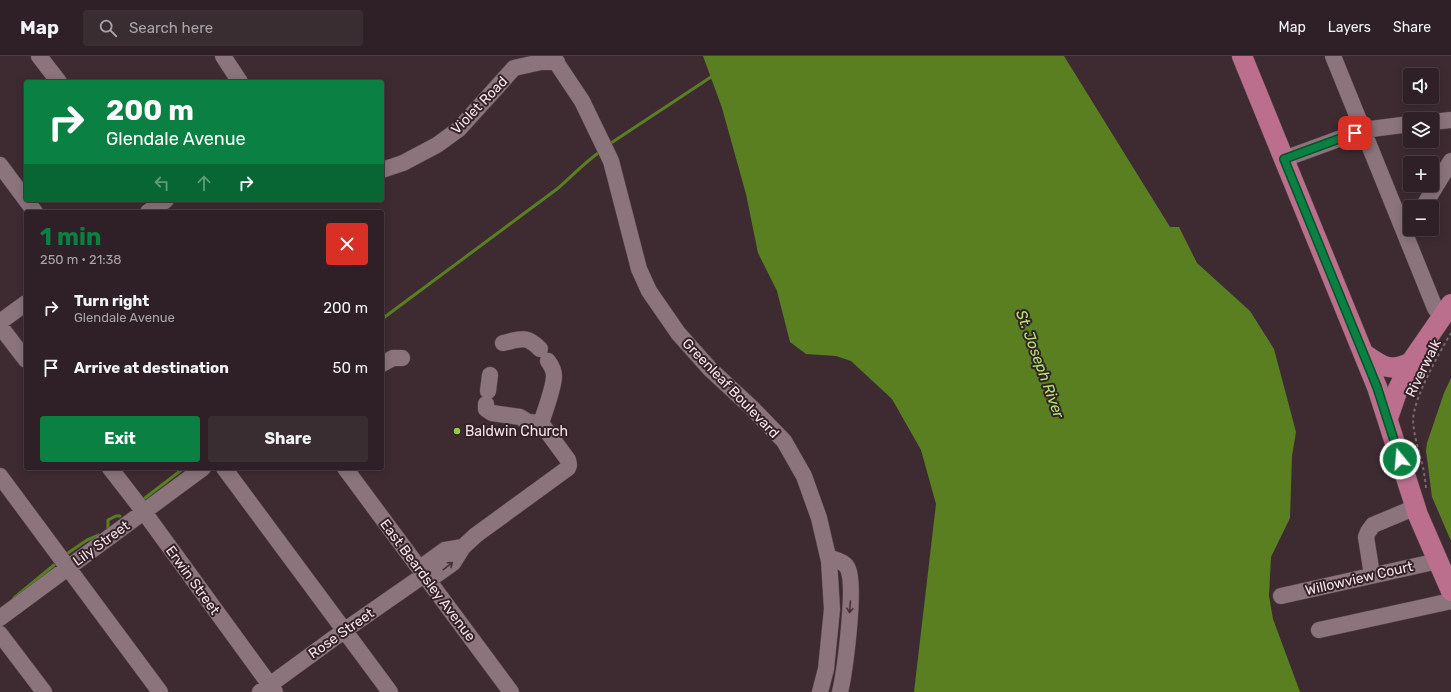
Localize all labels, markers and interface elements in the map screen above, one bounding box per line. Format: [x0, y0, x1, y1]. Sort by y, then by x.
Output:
search box [83, 10, 363, 46]
text: Map [20, 16, 59, 39]
icon: search [97, 17, 119, 39]
text: Search here [129, 19, 213, 37]
text: Map [1279, 19, 1306, 36]
text: Layers [1328, 19, 1371, 36]
text: Share [1393, 19, 1431, 36]
map controls [1403, 68, 1439, 236]
button: sound [1403, 68, 1439, 104]
street label: Violet Road [448, 73, 511, 138]
text: 200 m [106, 94, 194, 127]
icon: right [40, 96, 92, 148]
button: layers [1403, 112, 1439, 148]
pin [1338, 116, 1372, 150]
icon: arrive [1344, 122, 1366, 144]
text: Glendale Avenue [106, 128, 246, 150]
button: + [1403, 156, 1439, 192]
icon: left [151, 172, 173, 194]
icon: ahead [193, 172, 215, 194]
icon: right [235, 172, 257, 194]
button: − [1403, 200, 1439, 236]
text: 1 min [40, 223, 101, 251]
button: close [326, 223, 368, 265]
text: 250 m · 21:38 [40, 252, 122, 267]
text: Turn right [74, 292, 149, 310]
icon: right [40, 297, 62, 319]
text: 200 m [323, 299, 368, 317]
water label: St. Joseph River [1012, 307, 1068, 422]
text: Glendale Avenue [74, 310, 175, 325]
street label: Greenleaf Boulevard [679, 335, 783, 442]
street label: Riverwalk [1402, 336, 1445, 400]
icon: arrive [40, 357, 62, 379]
text: Arrive at destination [74, 359, 229, 377]
text: 50 m [333, 359, 368, 377]
button: Exit [40, 416, 200, 462]
button: Share [208, 416, 368, 462]
place label: Baldwin Church [465, 423, 568, 440]
marker: Baldwin Church [452, 426, 462, 436]
position arrow [1379, 438, 1421, 480]
street label: East Beardsley Avenue [376, 516, 479, 645]
street label: Lily Street [70, 517, 133, 570]
street label: Erwin Street [162, 543, 224, 618]
street label: Willowview Court [1304, 558, 1415, 599]
one-way arrow [443, 562, 454, 570]
one-way arrow [846, 600, 854, 613]
street label: Rose Street [305, 604, 378, 662]

